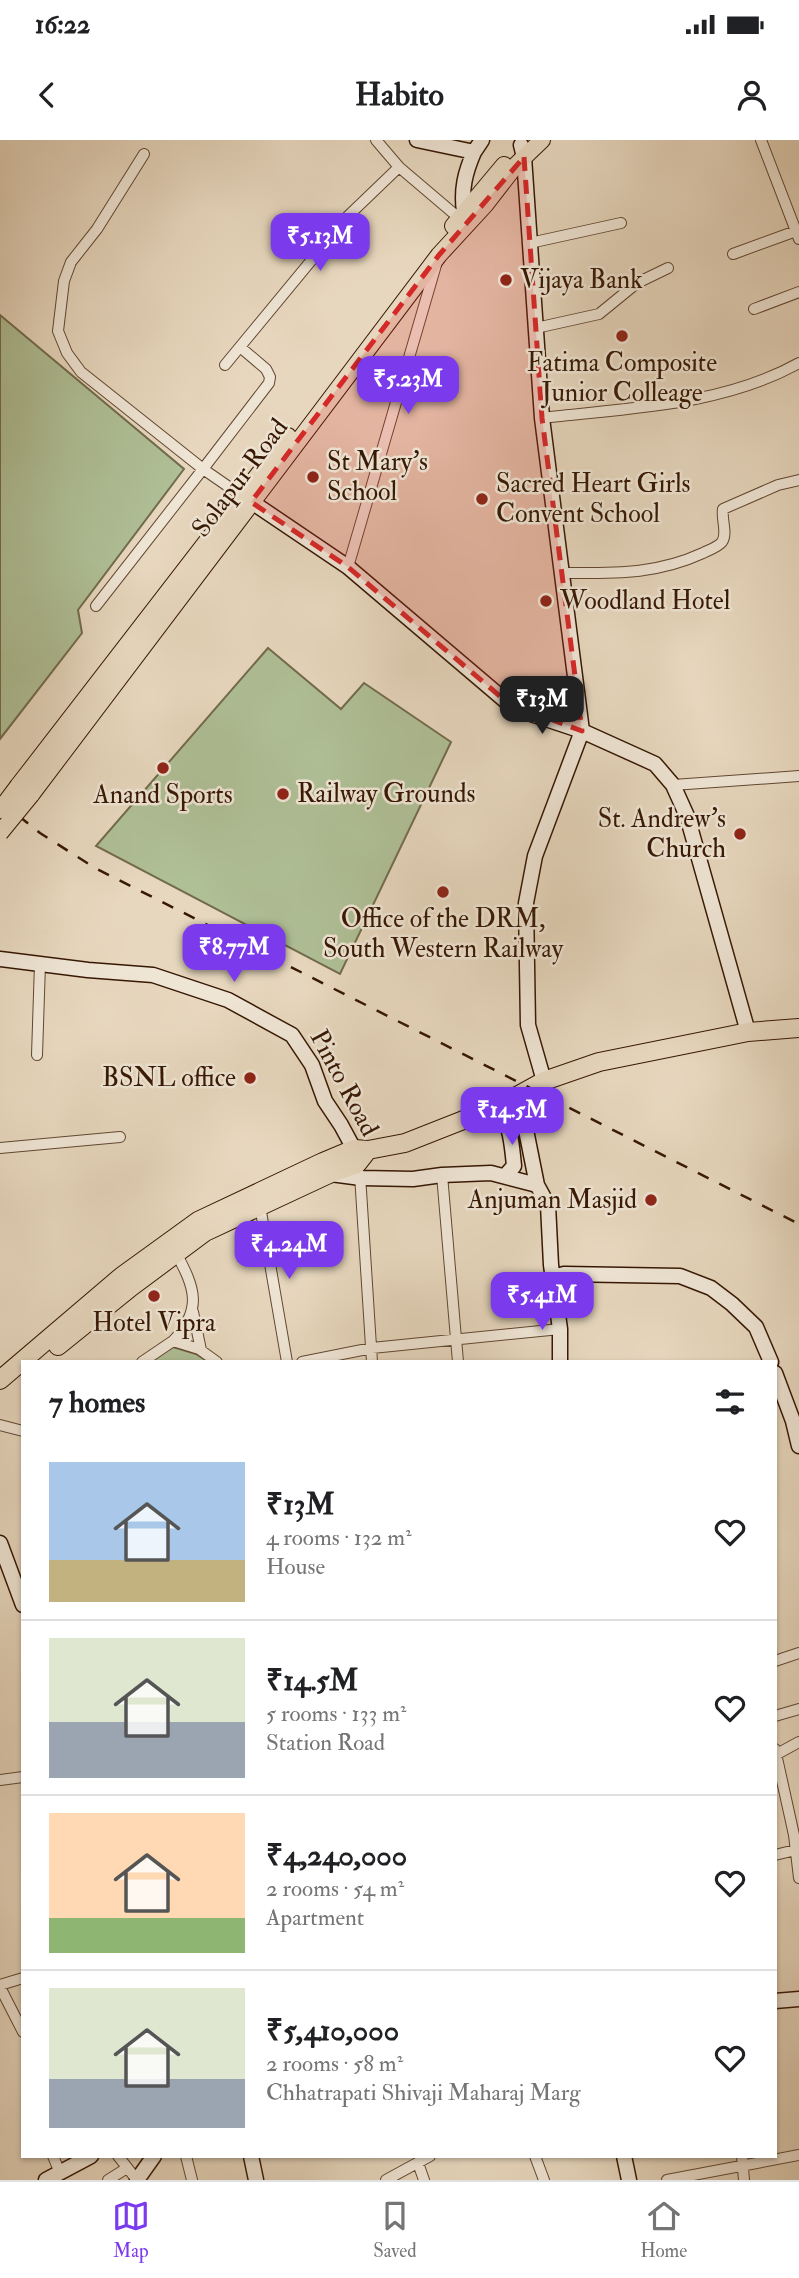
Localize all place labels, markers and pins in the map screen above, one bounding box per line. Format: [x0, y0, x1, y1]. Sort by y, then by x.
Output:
pin: ₹5.13M [263, 214, 377, 273]
place label: Vijaya Bank [520, 264, 643, 296]
marker: Vijaya Bank [498, 272, 514, 288]
marker: Fatima Composite Junior Colleage [614, 328, 630, 344]
place label: Fatima Composite Junior Colleage [527, 347, 717, 409]
pin: ₹5.23M [351, 356, 465, 416]
place label: St Mary's School [327, 446, 428, 508]
place label: Sacred Heart Girls Convent School [496, 468, 691, 530]
marker: St Mary's School [305, 469, 321, 485]
marker: Sacred Heart Girls Convent School [474, 491, 490, 507]
place label: Woodland Hotel [559, 585, 731, 617]
marker: Woodland Hotel [538, 593, 554, 609]
pin: ₹13M [501, 676, 583, 736]
marker: Anand Sports [155, 760, 171, 776]
place label: Railway Grounds [297, 778, 476, 810]
place label: Anand Sports [92, 779, 233, 812]
marker: Railway Grounds [275, 786, 291, 802]
place label: St. Andrew's Church [598, 803, 726, 865]
marker: St. Andrew's Church [732, 826, 748, 842]
marker: Office of the DRM, South Western Railway [435, 884, 451, 900]
place label: Office of the DRM, South Western Railway [323, 903, 564, 965]
pin: ₹8.77M [177, 924, 291, 984]
place label: BSNL office [102, 1062, 236, 1094]
marker: BSNL office [242, 1070, 258, 1086]
pin: ₹14.5M [455, 1088, 569, 1147]
place label: Anjuman Masjid [467, 1184, 637, 1216]
marker: Anjuman Masjid [643, 1192, 659, 1208]
pin: ₹4.24M [232, 1222, 346, 1281]
pin: ₹5.41M [485, 1272, 599, 1332]
marker: Hotel Vipra [146, 1288, 162, 1304]
place label: Hotel Vipra [92, 1307, 216, 1340]

